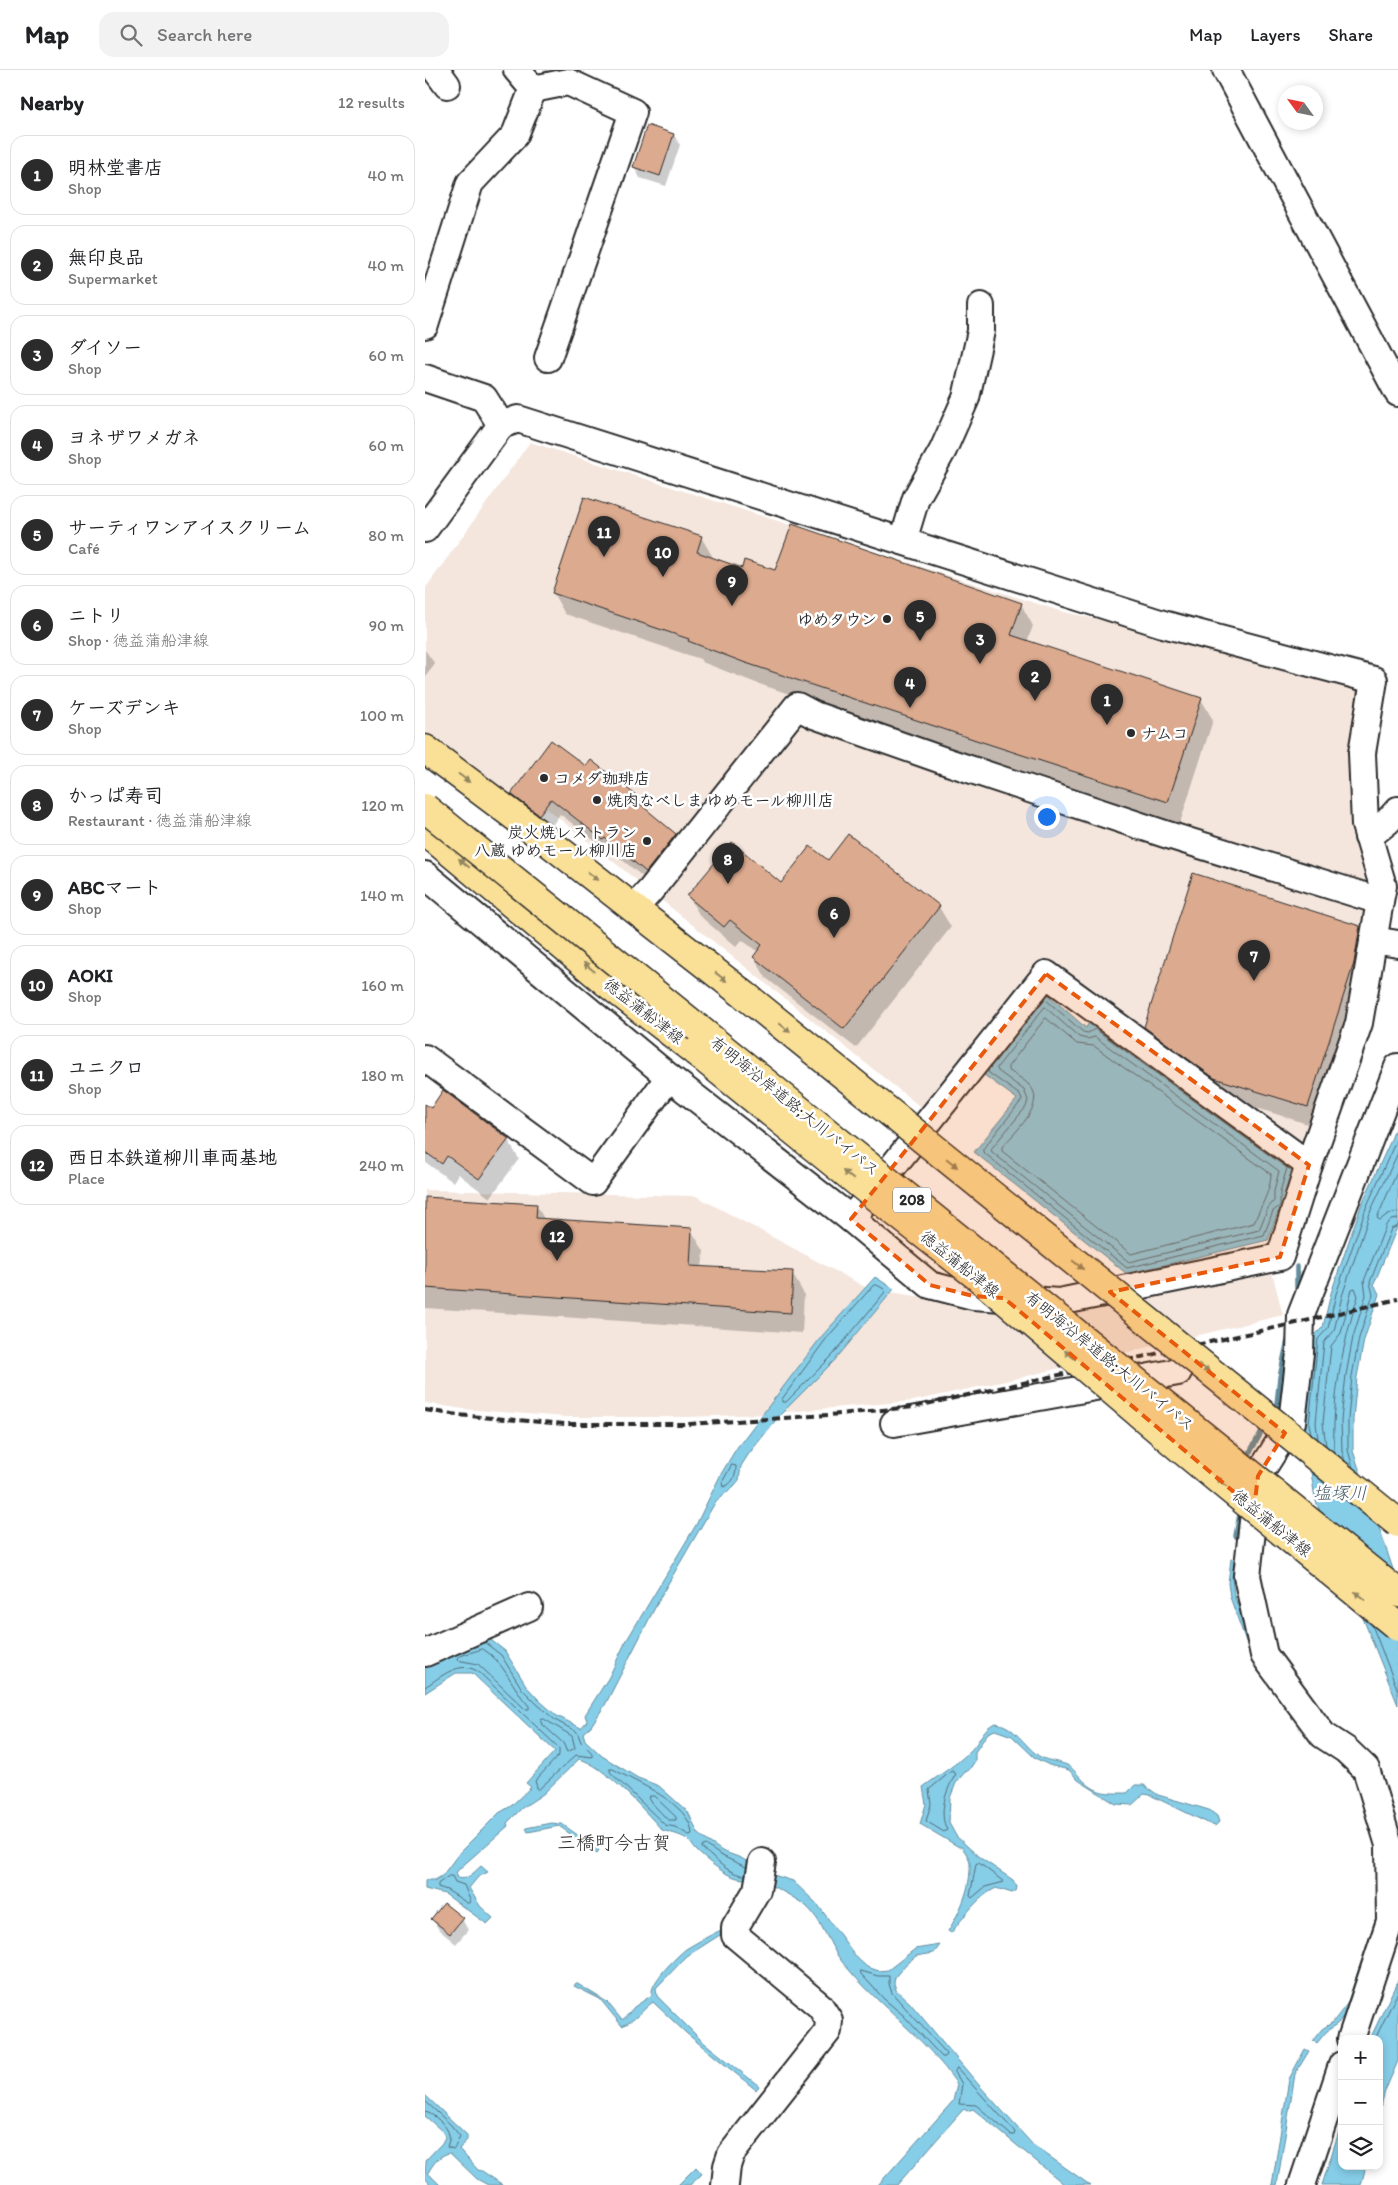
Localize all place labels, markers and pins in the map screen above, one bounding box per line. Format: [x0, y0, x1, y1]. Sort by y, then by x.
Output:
pin: 11 [588, 516, 620, 557]
pin: 10 [647, 536, 679, 577]
pin: 9 [716, 565, 748, 606]
pin: 5 [904, 600, 936, 641]
place label: ゆめタウン [797, 610, 877, 629]
marker: ゆめタウン [881, 613, 893, 625]
pin: 3 [964, 623, 996, 664]
pin: 2 [1019, 660, 1051, 701]
pin: 4 [894, 667, 926, 708]
pin: 1 [1091, 684, 1123, 725]
place label: ナムコ [1141, 724, 1188, 743]
marker: ナムコ [1125, 727, 1137, 739]
place label: コメダ珈琲店 [554, 769, 650, 788]
marker: コメダ珈琲店 [538, 772, 550, 784]
place label: 焼肉なべしま ゆめモール柳川店 [607, 791, 834, 810]
marker: 焼肉なべしま ゆめモール柳川店 [591, 794, 603, 806]
place label: 炭火焼レストラン 八蔵 ゆめモール柳川店 [474, 823, 637, 860]
marker: 炭火焼レストラン 八蔵 ゆめモール柳川店 [641, 835, 653, 847]
pin: 8 [712, 843, 744, 884]
pin: 6 [818, 897, 850, 938]
pin: 7 [1238, 940, 1270, 981]
pin: 12 [541, 1220, 573, 1261]

